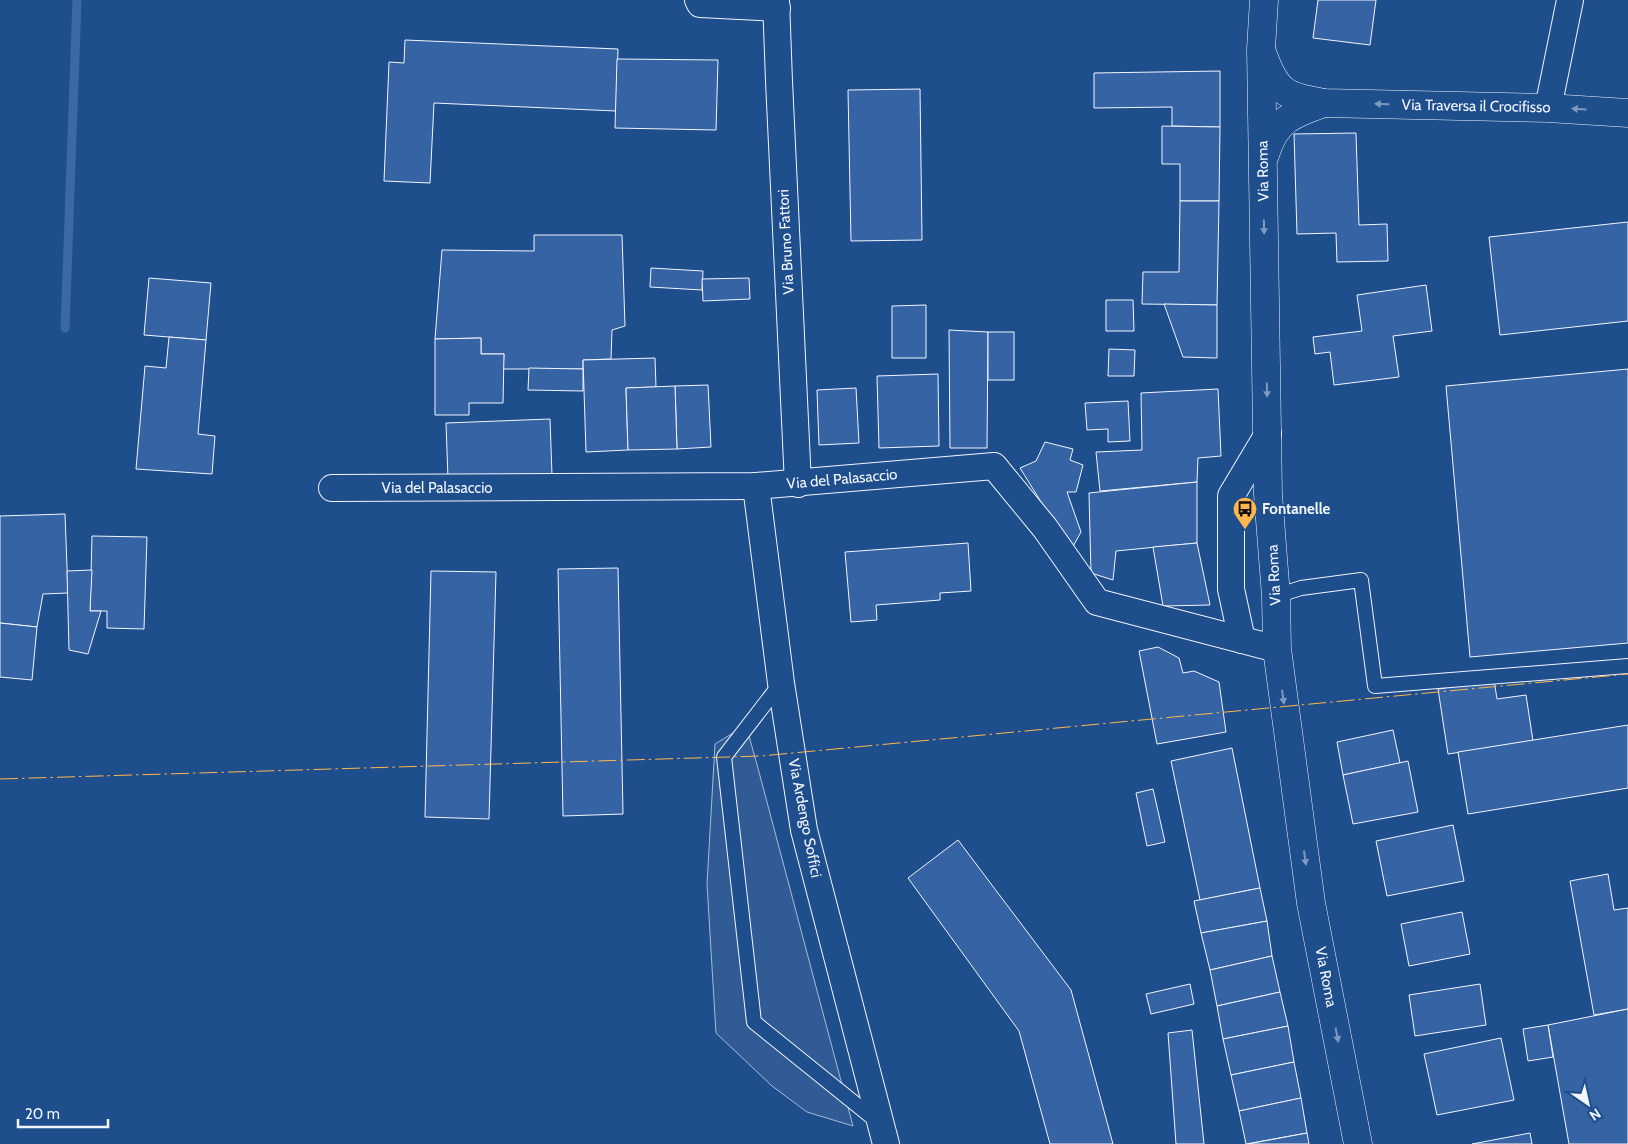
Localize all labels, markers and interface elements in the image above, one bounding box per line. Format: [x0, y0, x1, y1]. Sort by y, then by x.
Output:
street label: Via Traversa il Crocifisso [1401, 96, 1551, 116]
one-way arrow [1374, 100, 1390, 108]
one-way arrow [1571, 105, 1587, 113]
street label: Via Roma [1253, 140, 1273, 202]
street label: Via Bruno Fattori [774, 189, 798, 295]
one-way arrow [1260, 220, 1268, 236]
one-way arrow [1264, 382, 1272, 398]
street label: Via del Palasaccio [786, 465, 898, 493]
street label: Via del Palasaccio [381, 479, 493, 497]
bus stop icon: Fontanelle [1232, 496, 1258, 530]
place label: Fontanelle [1262, 500, 1331, 518]
street label: Via Roma [1263, 543, 1285, 606]
one-way arrow [1280, 689, 1288, 705]
street label: Via Ardengo Soffici [785, 757, 825, 879]
one-way arrow [1301, 850, 1309, 866]
street label: Via Roma [1311, 945, 1341, 1009]
one-way arrow [1333, 1027, 1341, 1043]
north arrow [1563, 1079, 1613, 1129]
scale bar [18, 1096, 108, 1128]
text: 20 m [25, 1105, 60, 1123]
text: N [1586, 1105, 1604, 1125]

